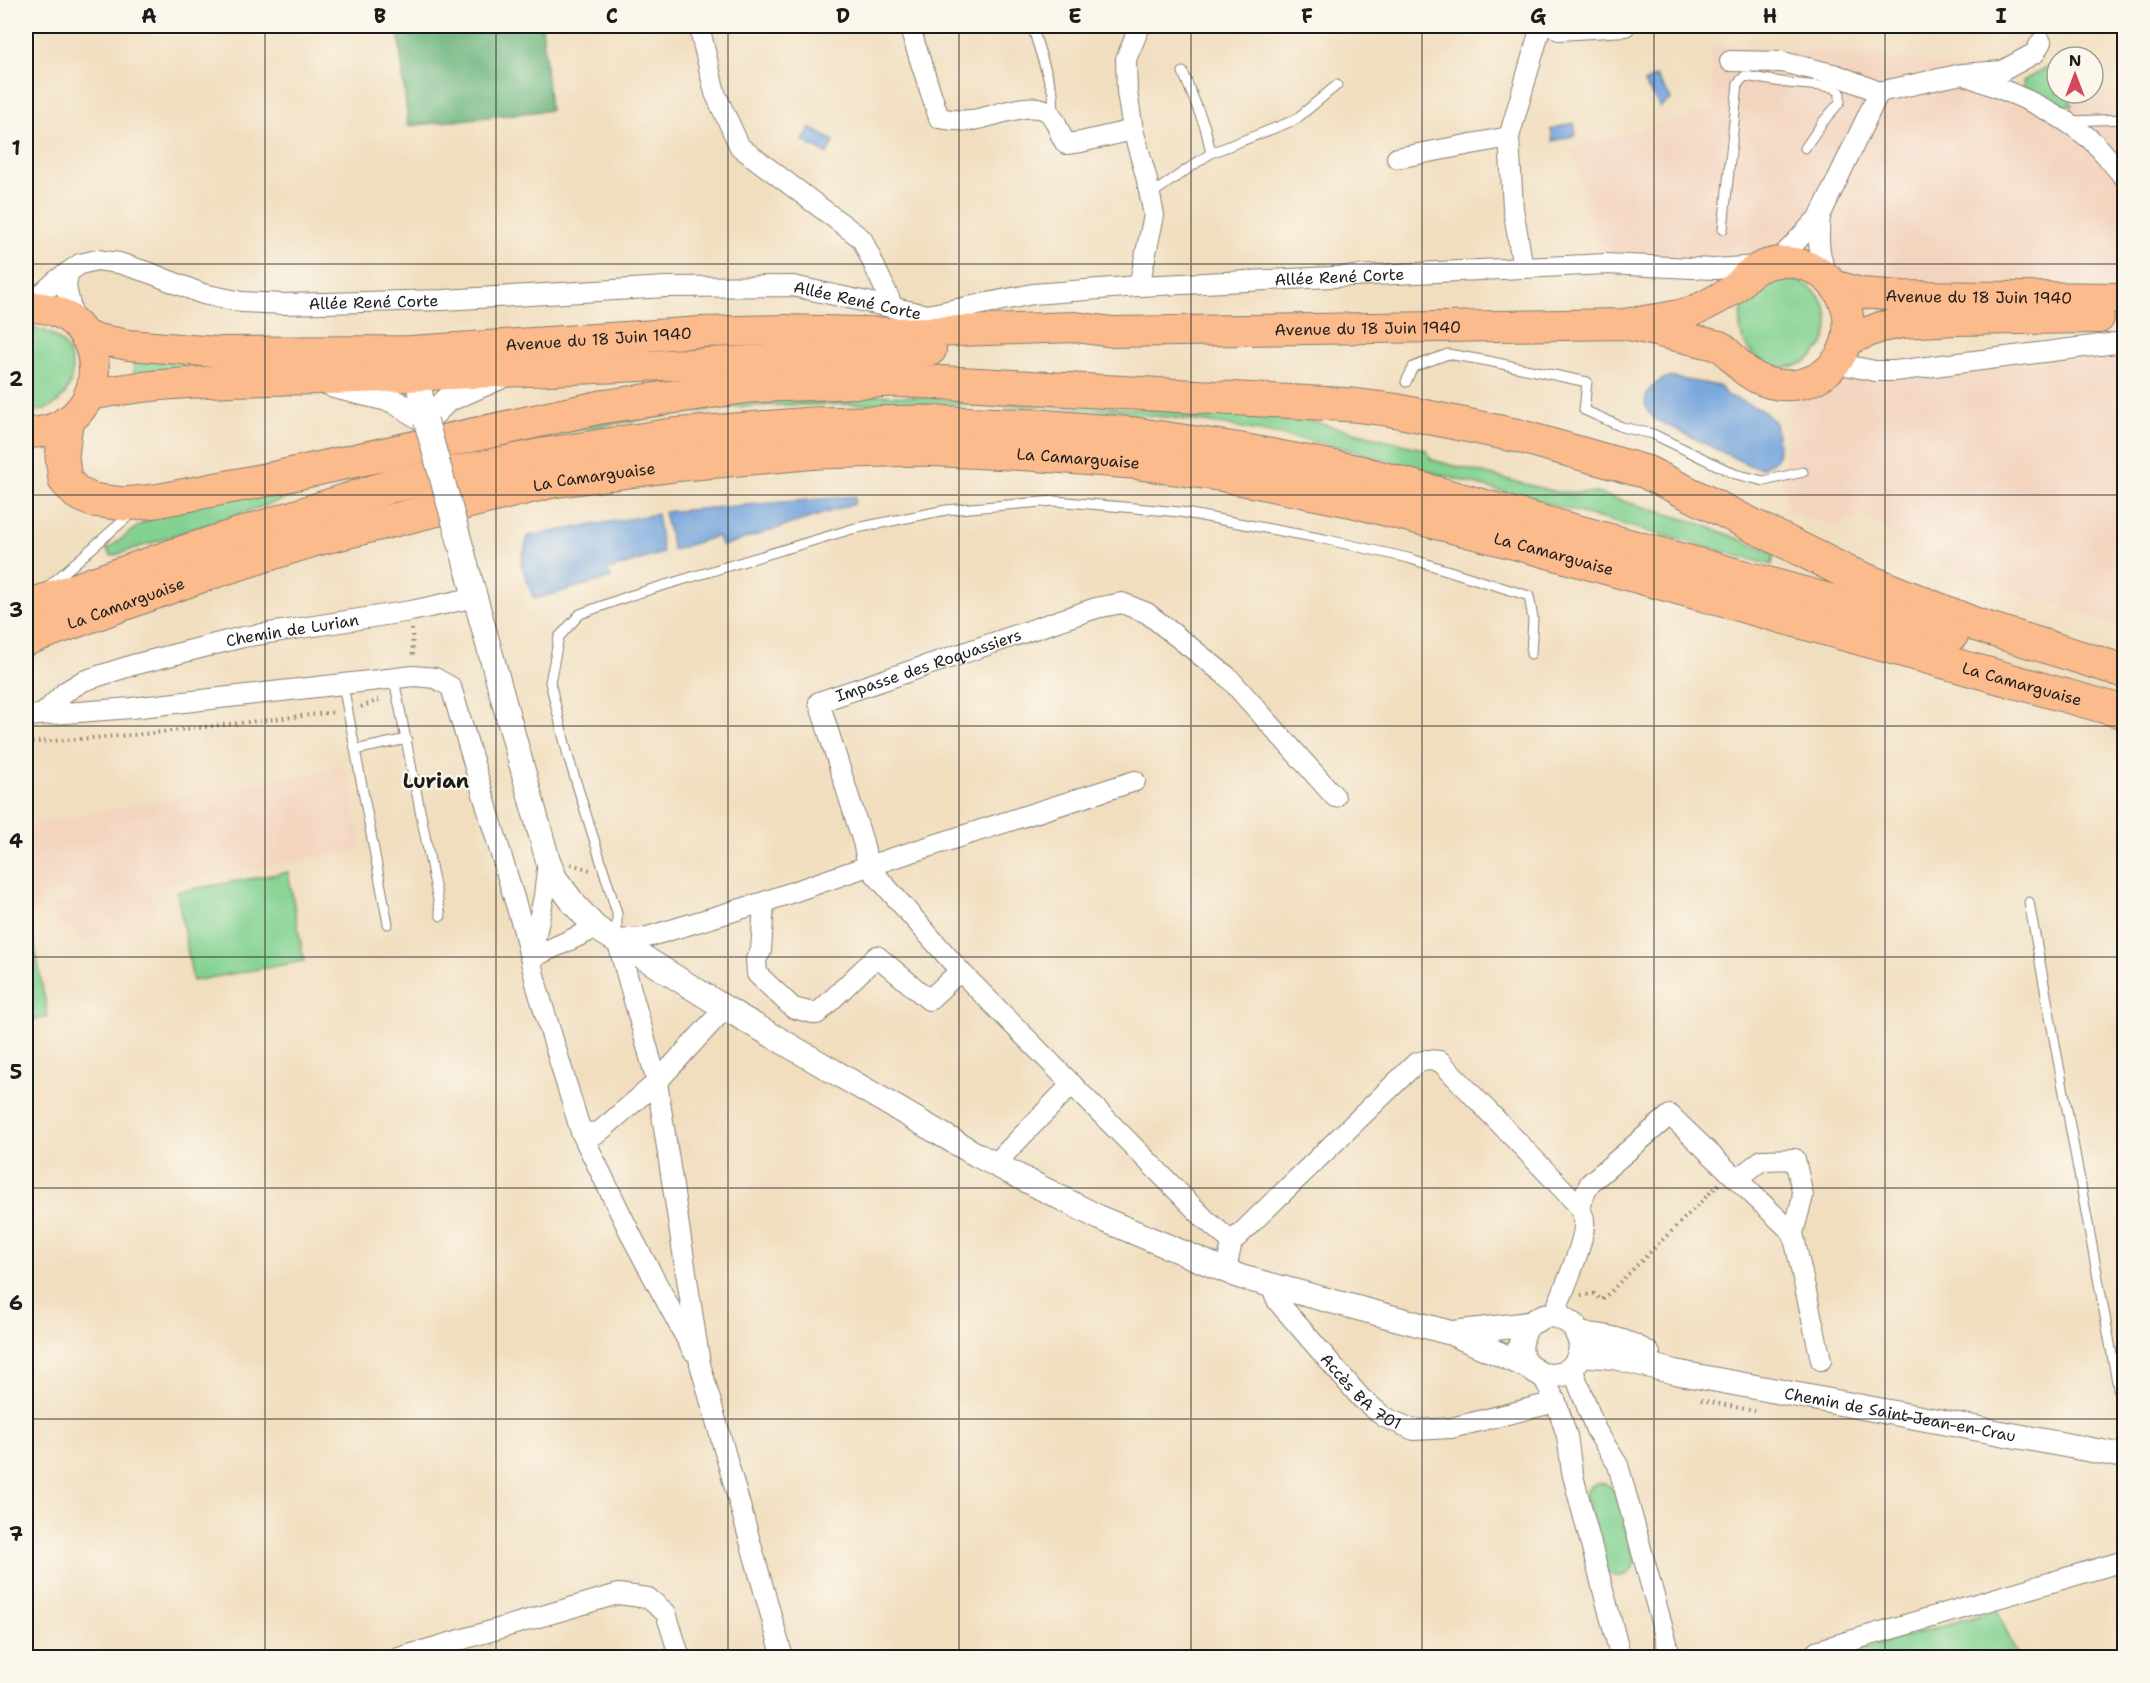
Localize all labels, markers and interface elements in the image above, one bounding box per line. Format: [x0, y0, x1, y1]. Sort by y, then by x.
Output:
text: A [141, 3, 157, 29]
text: B [374, 3, 386, 29]
text: C [606, 3, 618, 29]
text: D [836, 3, 850, 29]
text: E [1068, 3, 1082, 29]
text: F [1301, 3, 1313, 29]
text: G [1530, 3, 1546, 29]
text: H [1763, 3, 1777, 29]
text: I [1995, 3, 2007, 29]
north arrow [2045, 45, 2105, 105]
text: N [2069, 50, 2081, 71]
text: 1 [11, 135, 21, 161]
street label: Allée René Corte [1274, 263, 1405, 290]
street label: Allée René Corte [792, 276, 923, 324]
street label: Avenue du 18 Juin 1940 [1885, 284, 2072, 308]
street label: Allée René Corte [308, 290, 439, 314]
street label: Avenue du 18 Juin 1940 [1274, 316, 1461, 340]
street label: Avenue du 18 Juin 1940 [505, 322, 692, 355]
text: 2 [9, 366, 23, 392]
street label: La Camarguaise [1016, 443, 1141, 474]
street label: La Camarguaise [531, 457, 656, 496]
street label: La Camarguaise [1492, 527, 1616, 580]
street label: La Camarguaise [64, 572, 187, 634]
text: 3 [9, 597, 23, 623]
street label: Chemin de Lurian [224, 609, 360, 651]
street label: Impasse des Roquassiers [833, 624, 1024, 706]
street label: La Camarguaise [1960, 657, 2084, 710]
district label: Lurian [403, 768, 469, 794]
text: 4 [9, 828, 23, 854]
text: 5 [10, 1059, 22, 1085]
text: 6 [9, 1290, 23, 1316]
street label: Accès BA 701 [1316, 1348, 1405, 1434]
street label: Chemin de Saint-Jean-en-Crau [1783, 1382, 2018, 1446]
text: 7 [9, 1521, 23, 1547]

